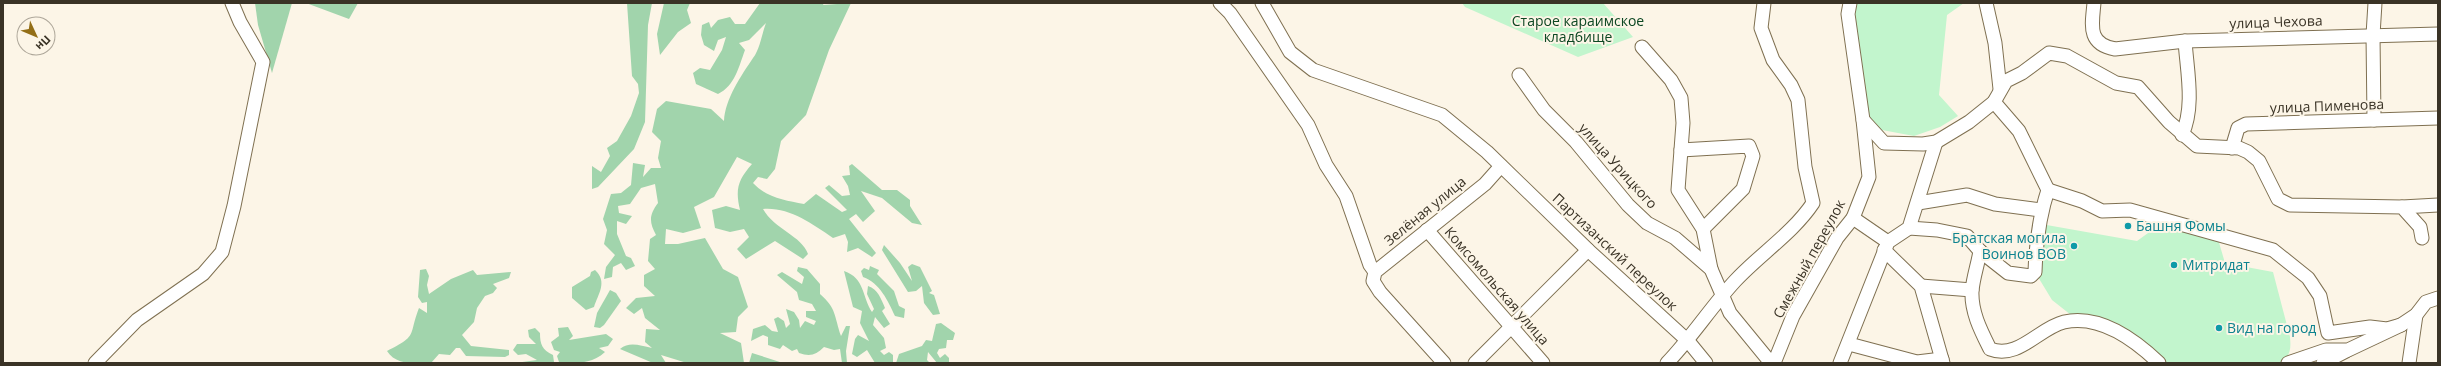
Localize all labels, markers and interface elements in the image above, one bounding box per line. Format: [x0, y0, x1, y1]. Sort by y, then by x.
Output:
street label: улица Чехова [2229, 10, 2323, 33]
park label: Старое караимское кладбище [1512, 11, 1644, 46]
north arrow [16, 16, 56, 56]
text: Пн [33, 33, 54, 54]
street label: улица Пименова [2269, 94, 2384, 117]
street label: улица Урицкого [1575, 119, 1662, 213]
street label: Зелёная улица [1380, 172, 1470, 250]
street label: Партизанский переулок [1549, 189, 1683, 315]
street label: Смежный переулок [1768, 195, 1849, 322]
place label: Башня Фомы [2136, 216, 2226, 235]
marker: Башня Фомы [2123, 221, 2133, 231]
street label: Комсомольская улица [1441, 223, 1554, 349]
place label: Братская могила Воинов ВОВ [1952, 228, 2066, 263]
marker: Братская могила Воинов ВОВ [2069, 241, 2079, 251]
place label: Митридат [2182, 255, 2250, 274]
marker: Митридат [2169, 260, 2179, 270]
place label: Вид на город [2227, 318, 2316, 337]
marker: Вид на город [2214, 323, 2224, 333]

